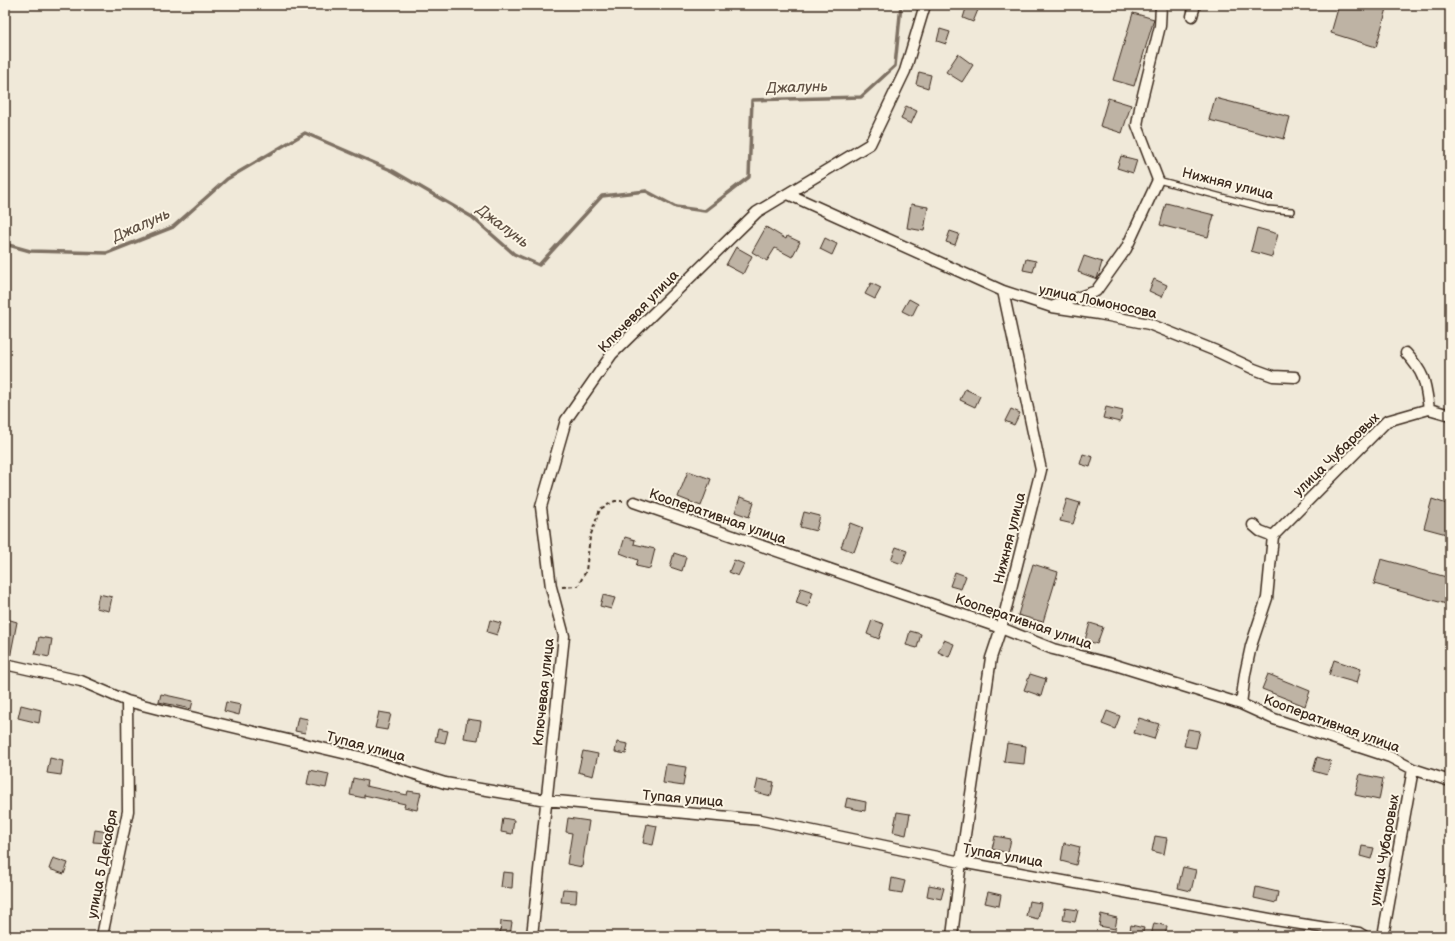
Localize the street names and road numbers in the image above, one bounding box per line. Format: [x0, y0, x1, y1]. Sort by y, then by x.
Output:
street label: Нижняя улица [1180, 164, 1276, 203]
street label: Ключевая улица [595, 266, 683, 356]
street label: улица Ломоносова [1037, 281, 1159, 322]
street label: улица Чубаровых [1290, 408, 1383, 500]
street label: Кооперативная улица [647, 485, 789, 548]
street label: Нижняя улица [990, 490, 1029, 586]
street label: Кооперативная улица [953, 590, 1095, 653]
street label: Ключевая улица [529, 637, 558, 747]
street label: Кооперативная улица [1261, 691, 1403, 756]
street label: Тупая улица [324, 728, 408, 765]
street label: Тупая улица [642, 786, 725, 811]
street label: улица Чубаровых [1366, 792, 1403, 907]
street label: улица 5 Декабря [84, 808, 121, 920]
street label: Тупая улица [961, 840, 1045, 871]

